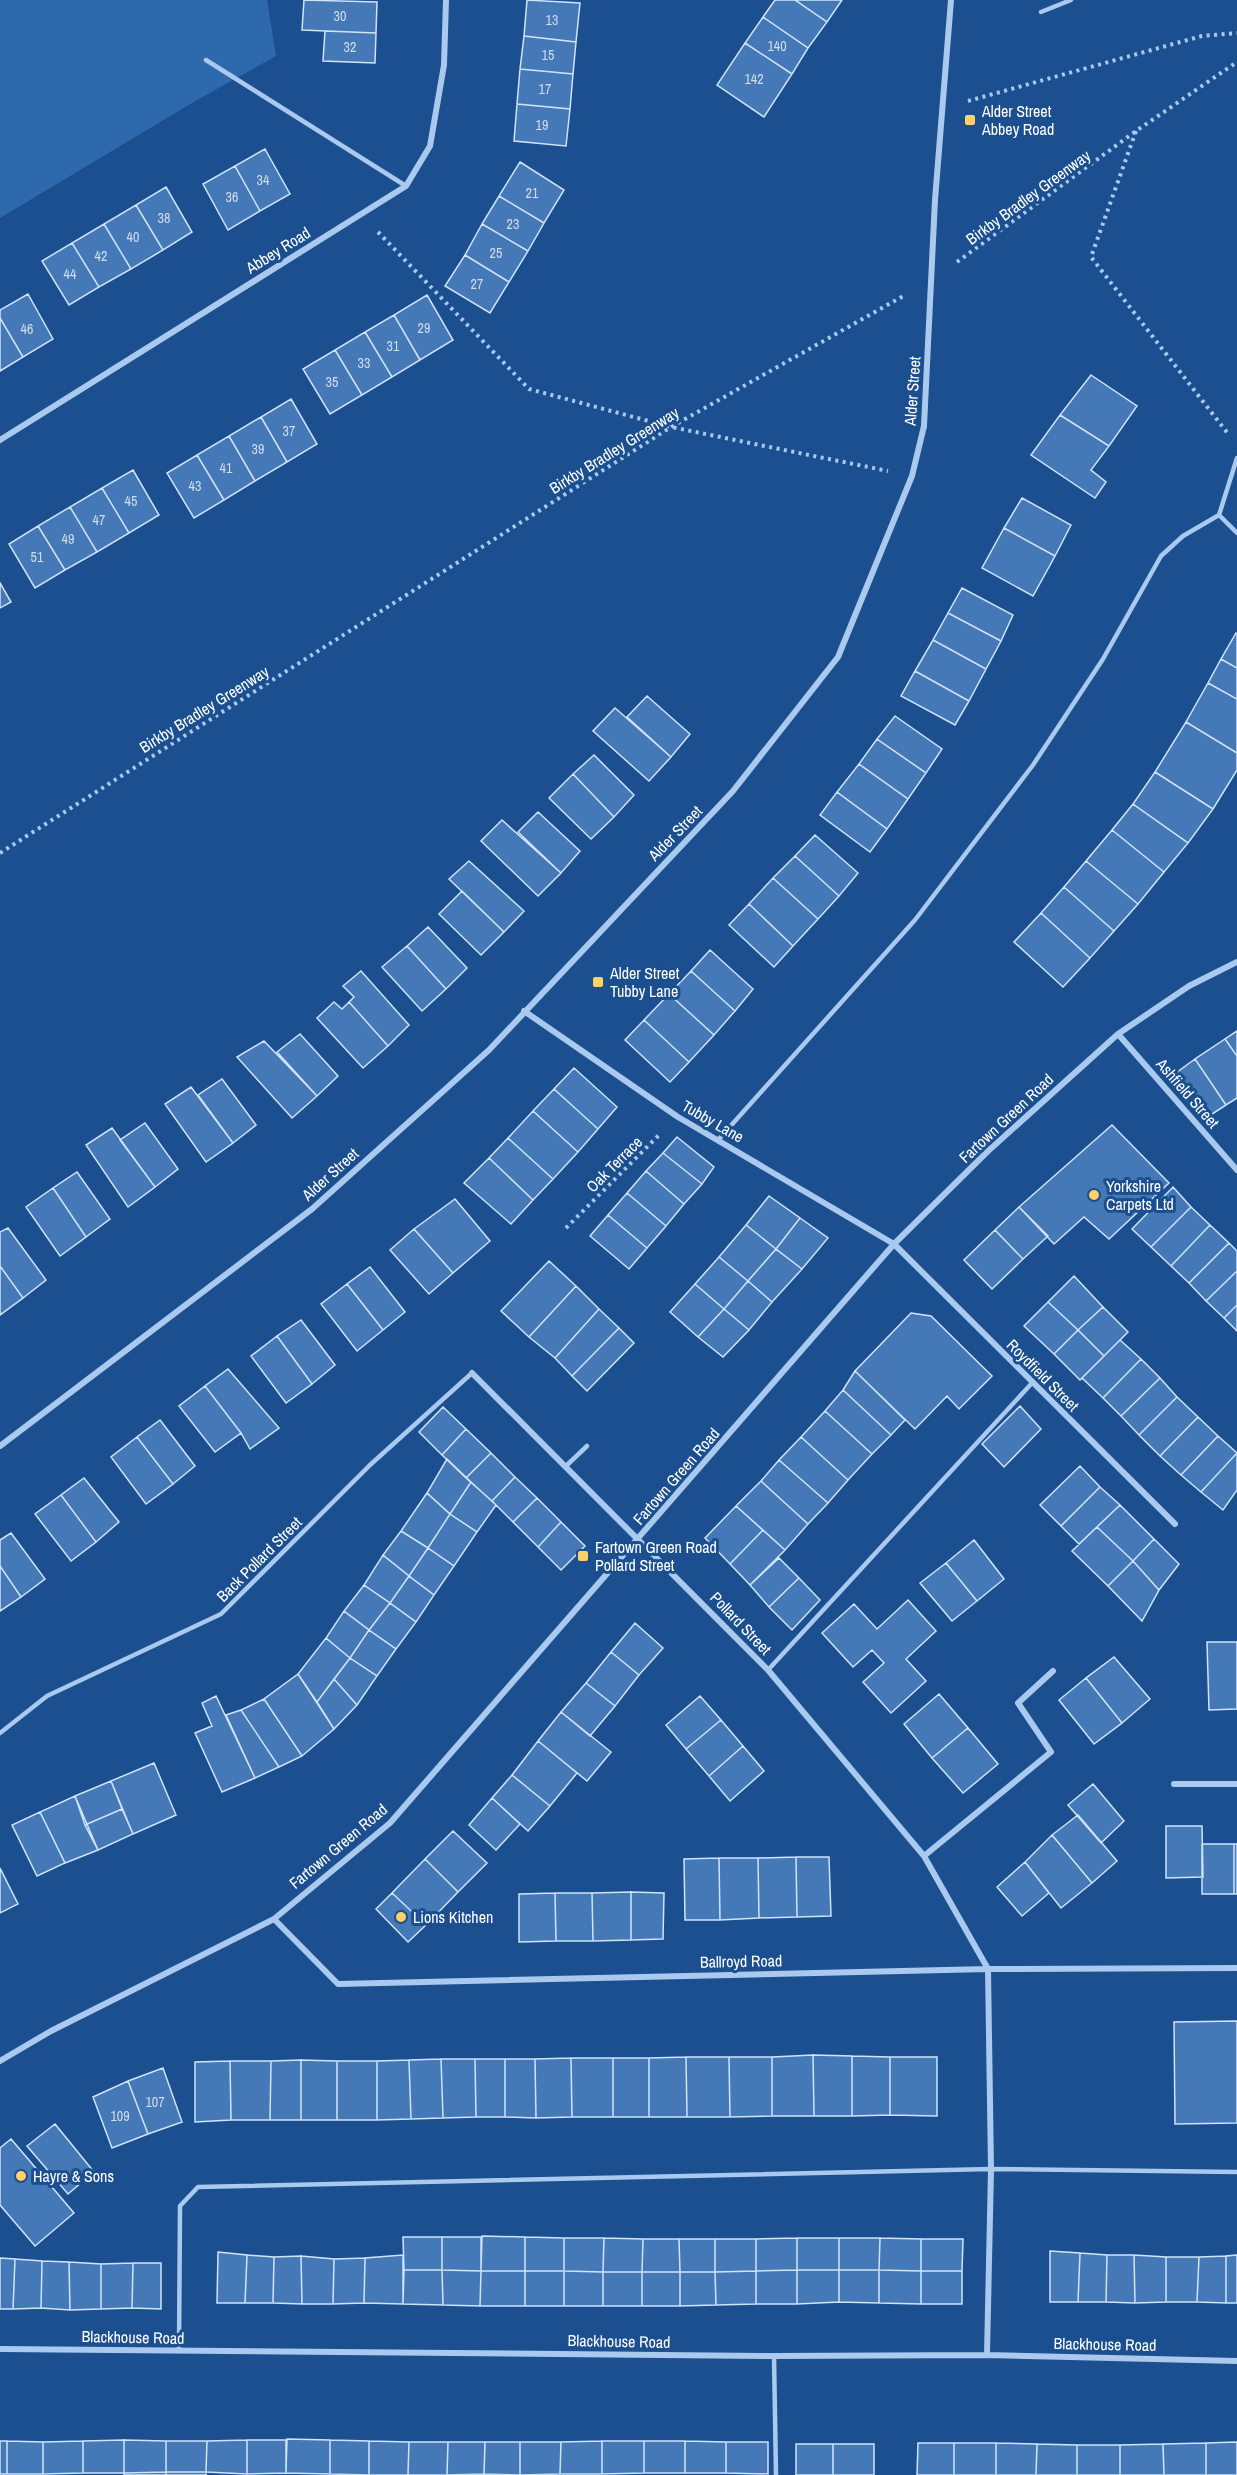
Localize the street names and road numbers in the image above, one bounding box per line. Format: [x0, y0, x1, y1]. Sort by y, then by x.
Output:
street label: Birkby Bradley Greenway [961, 144, 1095, 250]
street label: Abbey Road [241, 222, 314, 279]
street label: Alder Street [899, 355, 925, 427]
street label: Birkby Bradley Greenway [545, 401, 683, 499]
street label: Birkby Bradley Greenway [135, 660, 273, 758]
street label: Alder Street [642, 800, 707, 866]
street label: Ashfield Street [1151, 1053, 1225, 1133]
street label: Fartown Green Road [954, 1068, 1058, 1168]
street label: Tubby Lane [678, 1094, 748, 1148]
street label: Oak Terrace [581, 1131, 647, 1197]
street label: Alder Street [296, 1142, 363, 1206]
street label: Roydfield Street [1002, 1334, 1084, 1416]
street label: Fartown Green Road [628, 1423, 724, 1529]
street label: Back Pollard Street [212, 1511, 307, 1606]
street label: Pollard Street [705, 1587, 777, 1659]
street label: Fartown Green Road [284, 1798, 392, 1894]
street label: Ballroyd Road [700, 1949, 782, 1973]
street label: Blackhouse Road [81, 2325, 185, 2349]
street label: Blackhouse Road [567, 2329, 671, 2353]
street label: Blackhouse Road [1053, 2332, 1157, 2356]

